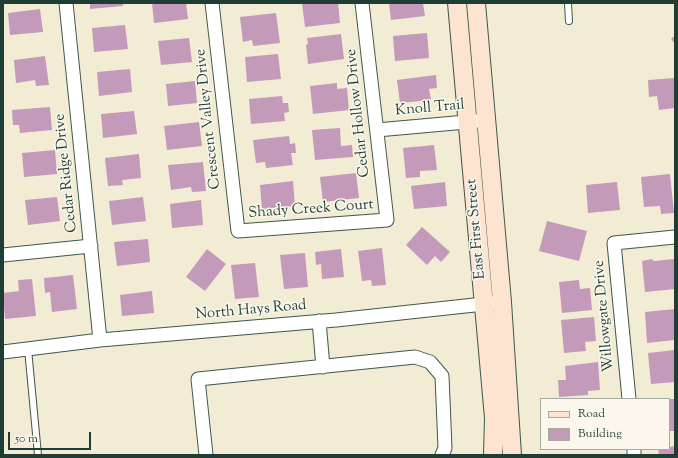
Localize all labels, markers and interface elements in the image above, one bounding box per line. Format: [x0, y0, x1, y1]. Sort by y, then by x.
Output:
street label: Crescent Valley Drive [193, 48, 225, 190]
street label: Cedar Hollow Drive [343, 48, 375, 178]
street label: Knoll Trail [395, 97, 465, 121]
street label: Cedar Ridge Drive [52, 113, 82, 233]
street label: East First Street [464, 178, 490, 280]
street label: Shady Creek Court [248, 197, 374, 223]
street label: Willowgate Drive [591, 259, 619, 373]
street label: North Hays Road [195, 297, 307, 325]
legend [540, 398, 670, 450]
text: Road [578, 405, 605, 423]
scale bar [10, 424, 93, 450]
text: Building [578, 425, 622, 443]
text: 50 m [15, 430, 38, 448]

